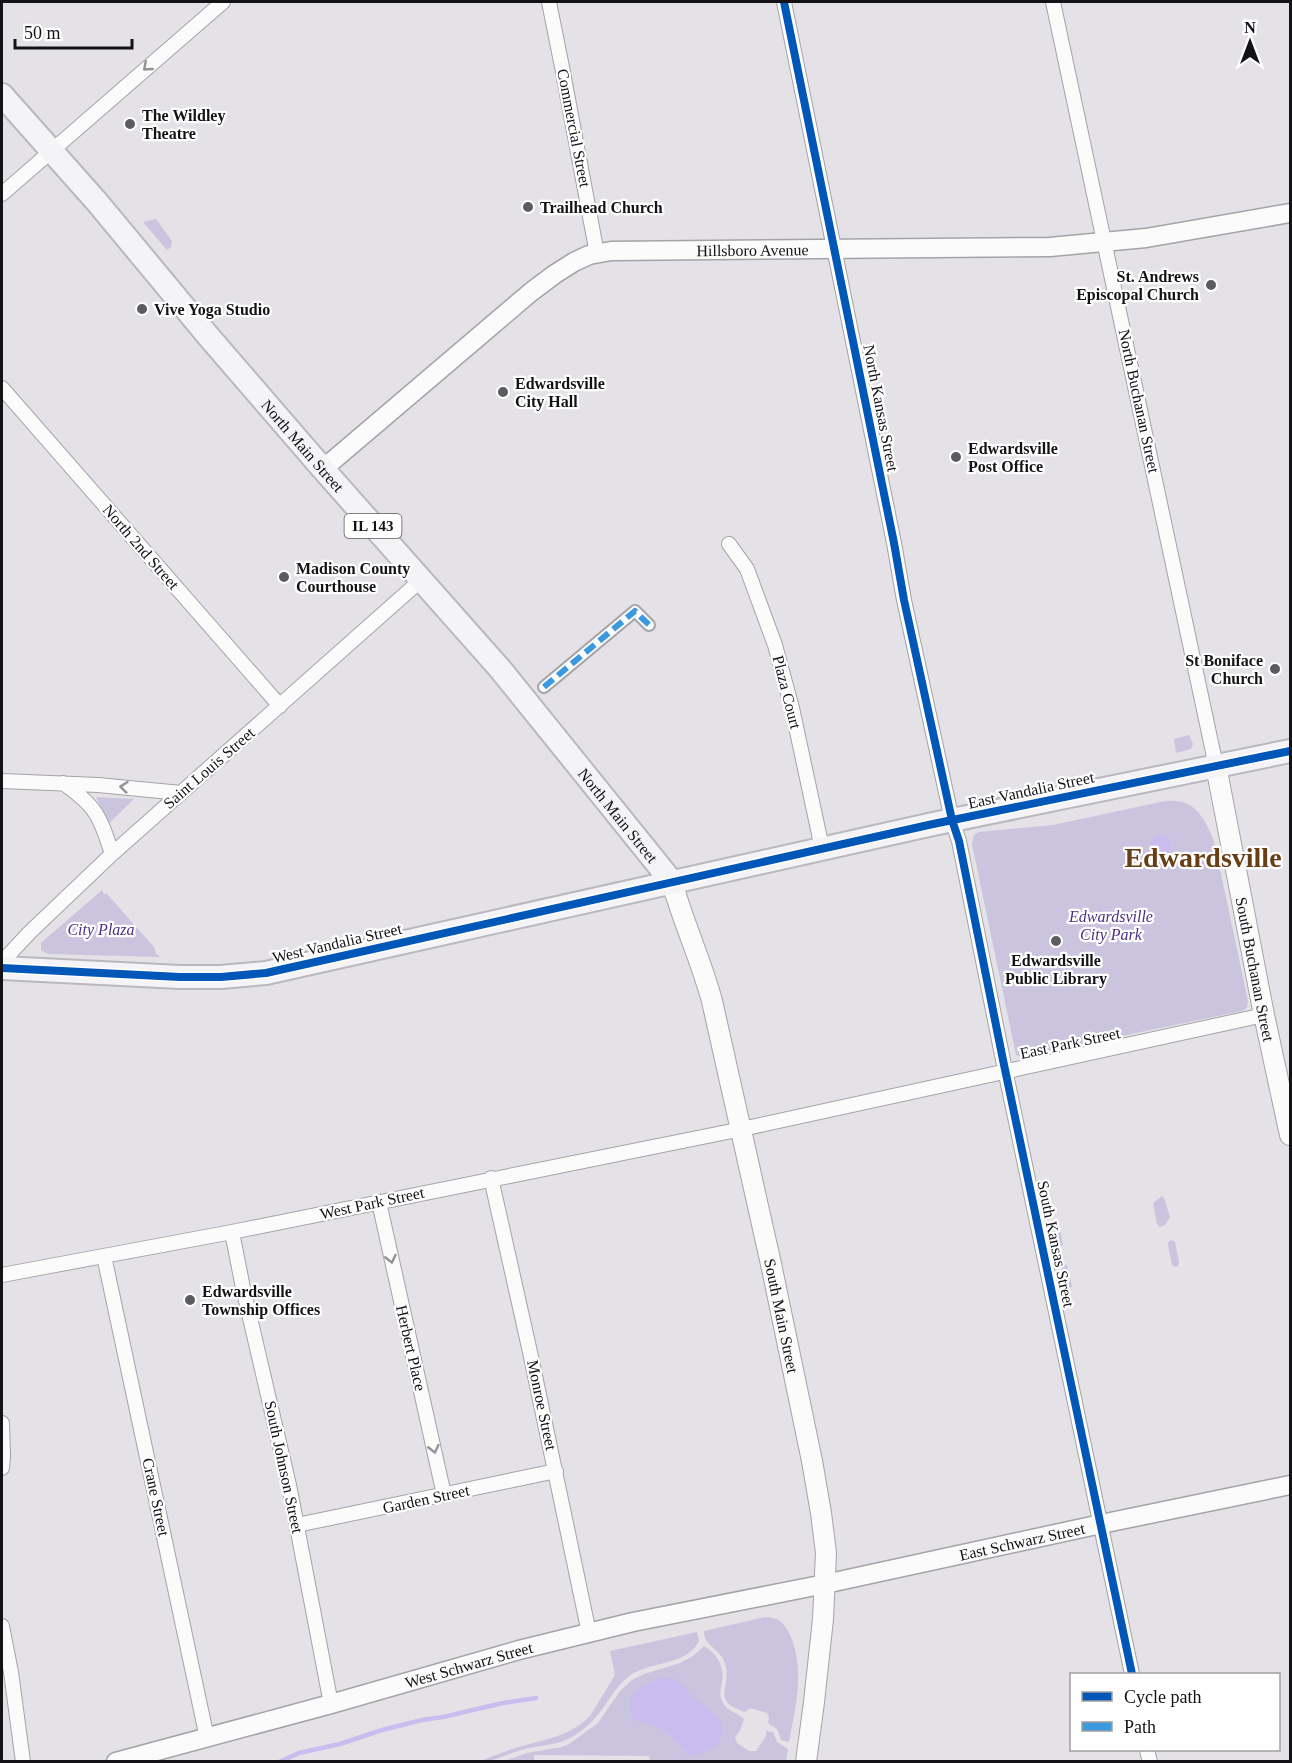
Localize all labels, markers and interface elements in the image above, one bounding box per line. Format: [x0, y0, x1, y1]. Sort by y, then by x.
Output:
scale bar [15, 12, 132, 50]
north arrow [1220, 12, 1280, 72]
text: N [1244, 19, 1256, 36]
text: 50 m [24, 23, 61, 43]
one-way arrow [143, 60, 154, 71]
street label: Commercial Street [554, 67, 594, 189]
place label: The Wildley Theatre [142, 107, 225, 142]
marker: The Wildley Theatre [123, 117, 137, 131]
place label: Trailhead Church [540, 199, 663, 216]
marker: Trailhead Church [521, 200, 535, 214]
street label: Hillsboro Avenue [696, 241, 809, 259]
place label: St. Andrews Episcopal Church [1076, 268, 1199, 304]
marker: St. Andrews Episcopal Church [1204, 278, 1218, 292]
place label: Vive Yoga Studio [154, 301, 270, 319]
marker: Vive Yoga Studio [135, 302, 149, 316]
street label: North Buchanan Street [1115, 328, 1163, 475]
street label: North Kansas Street [860, 343, 902, 473]
place label: Edwardsville City Hall [515, 375, 605, 411]
marker: Edwardsville City Hall [496, 385, 510, 399]
street label: North Main Street [258, 396, 348, 496]
place label: Edwardsville Post Office [968, 440, 1058, 475]
marker: Edwardsville Post Office [949, 450, 963, 464]
street label: North 2nd Street [100, 501, 183, 593]
road number: IL 143 [344, 514, 401, 538]
place label: Madison County Courthouse [296, 560, 410, 595]
marker: Madison County Courthouse [277, 570, 291, 584]
place label: St Boniface Church [1185, 652, 1263, 687]
street label: Plaza Court [770, 654, 804, 731]
marker: St Boniface Church [1268, 662, 1282, 676]
street label: Saint Louis Street [160, 724, 258, 812]
street label: North Main Street [575, 765, 662, 866]
street label: East Vandalia Street [966, 768, 1096, 812]
one-way arrow [119, 782, 128, 794]
district label: Edwardsville [1124, 842, 1282, 873]
street label: South Buchanan Street [1233, 896, 1278, 1044]
park label: Edwardsville City Park [1068, 908, 1153, 944]
street label: West Vandalia Street [270, 920, 404, 966]
park label: City Plaza [67, 921, 135, 939]
marker: Edwardsville Public Library [1049, 934, 1063, 948]
place label: Edwardsville Public Library [1005, 952, 1107, 988]
street label: East Park Street [1018, 1024, 1122, 1062]
street label: South Kansas Street [1034, 1179, 1078, 1309]
street label: West Park Street [318, 1184, 426, 1222]
one-way arrow [384, 1254, 397, 1264]
street label: South Main Street [762, 1257, 802, 1375]
place label: Edwardsville Township Offices [202, 1283, 320, 1319]
marker: Edwardsville Township Offices [183, 1293, 197, 1307]
street label: Herbert Place [393, 1303, 429, 1393]
street label: Monroe Street [524, 1358, 560, 1452]
street label: South Johnson Street [262, 1399, 306, 1535]
one-way arrow [426, 1444, 439, 1454]
street label: Crane Street [139, 1456, 173, 1538]
street label: Garden Street [381, 1481, 472, 1517]
street label: East Schwarz Street [958, 1519, 1087, 1563]
street label: West Schwarz Street [403, 1638, 535, 1691]
legend [1070, 1673, 1280, 1751]
text: Cycle path [1124, 1687, 1201, 1707]
text: Path [1124, 1717, 1156, 1737]

